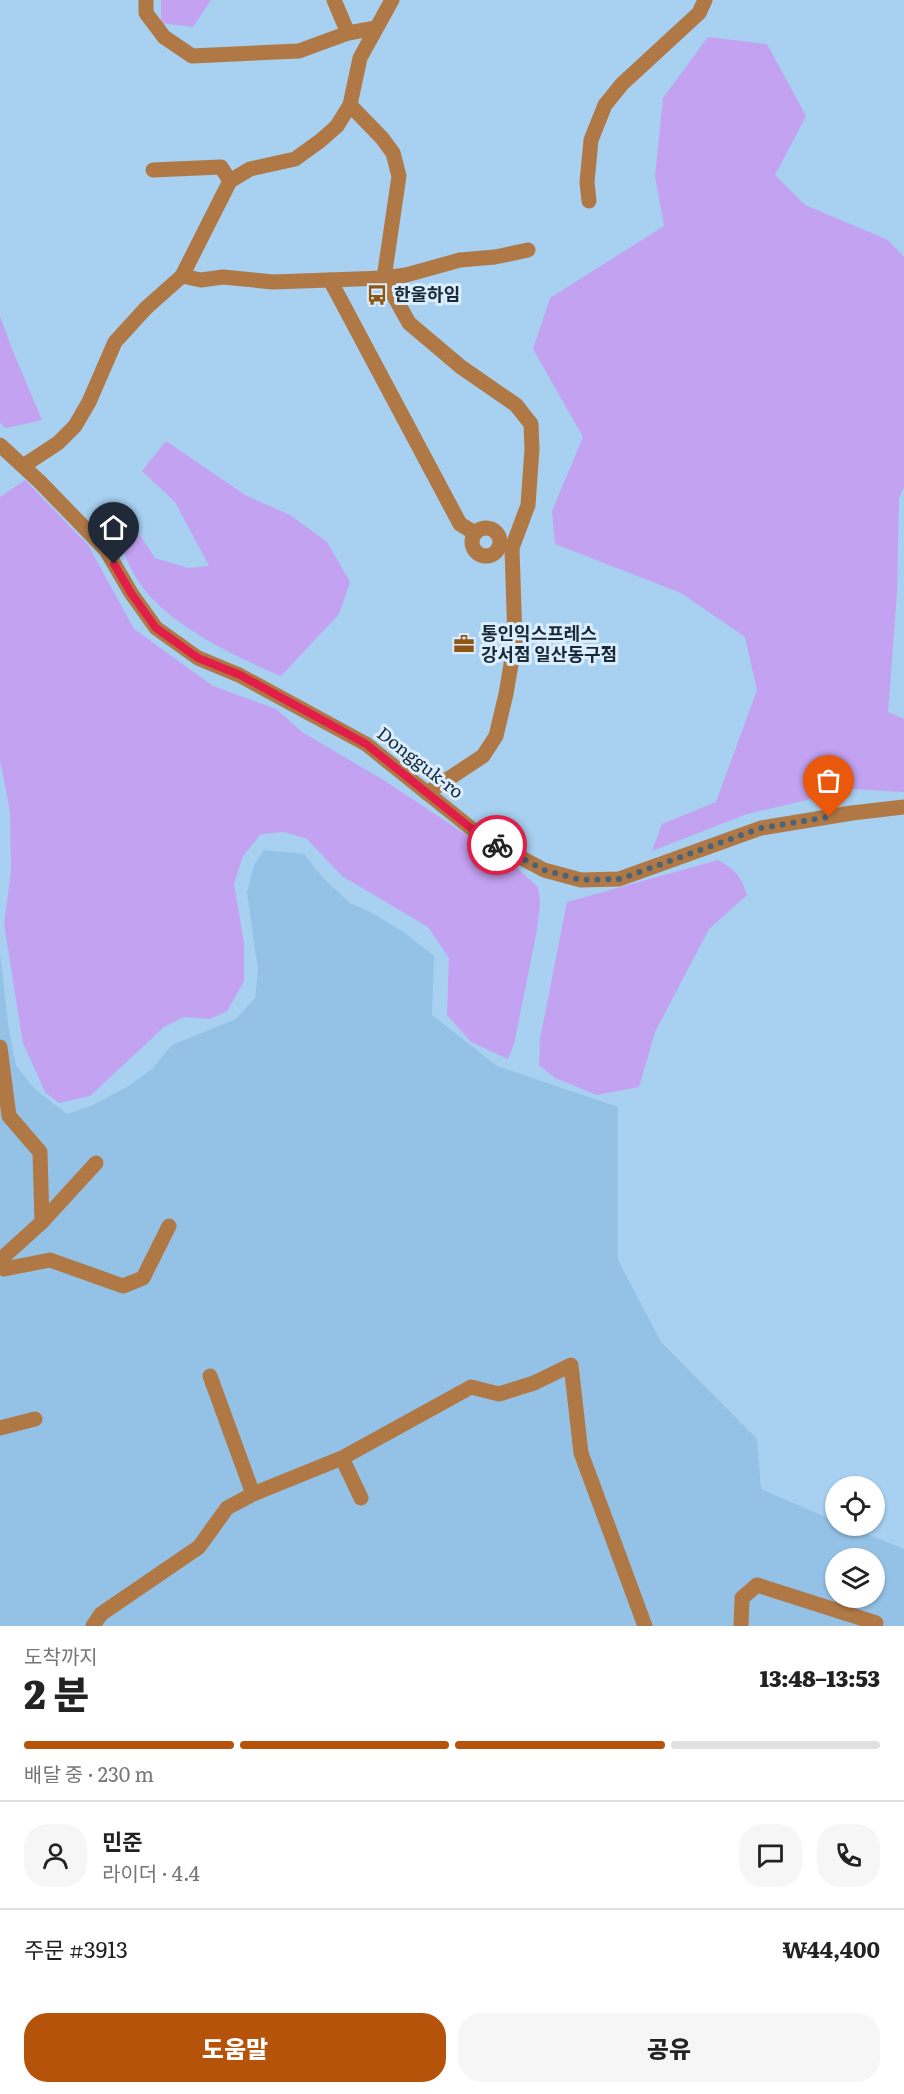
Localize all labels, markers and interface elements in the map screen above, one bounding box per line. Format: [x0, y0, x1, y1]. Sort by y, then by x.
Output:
place label: 한울하임 [394, 280, 460, 307]
bus stop icon: 한울하임 [365, 283, 389, 307]
pin [88, 502, 139, 564]
icon: home [97, 511, 130, 544]
place label: 통인익스프레스 강서점 일산동구점 [481, 619, 617, 667]
office icon: 통인익스프레스 강서점 일산동구점 [452, 632, 476, 656]
street label: Dongguk-ro [372, 719, 470, 804]
pin [803, 755, 854, 817]
icon: bag [812, 764, 845, 797]
courier [467, 815, 527, 875]
icon: bike [481, 829, 514, 862]
map controls [825, 1476, 885, 1608]
button: locate [825, 1476, 885, 1536]
button: layers [825, 1548, 885, 1608]
text: 도착까지 [24, 1640, 98, 1670]
text: 13:48–13:53 [760, 1661, 880, 1694]
text: 2 분 [24, 1663, 89, 1721]
text: 배달 중 · 230 m [24, 1758, 154, 1788]
button: person [24, 1824, 87, 1887]
text: 민준 [102, 1824, 142, 1857]
button: chat [739, 1824, 802, 1887]
button: phone [817, 1824, 880, 1887]
text: 라이더 · 4.4 [102, 1857, 200, 1887]
text: 주문 #3913 [24, 1932, 128, 1965]
text: ₩44,400 [782, 1932, 880, 1965]
button: 도움말 [24, 2013, 446, 2082]
button: 공유 [458, 2013, 880, 2082]

